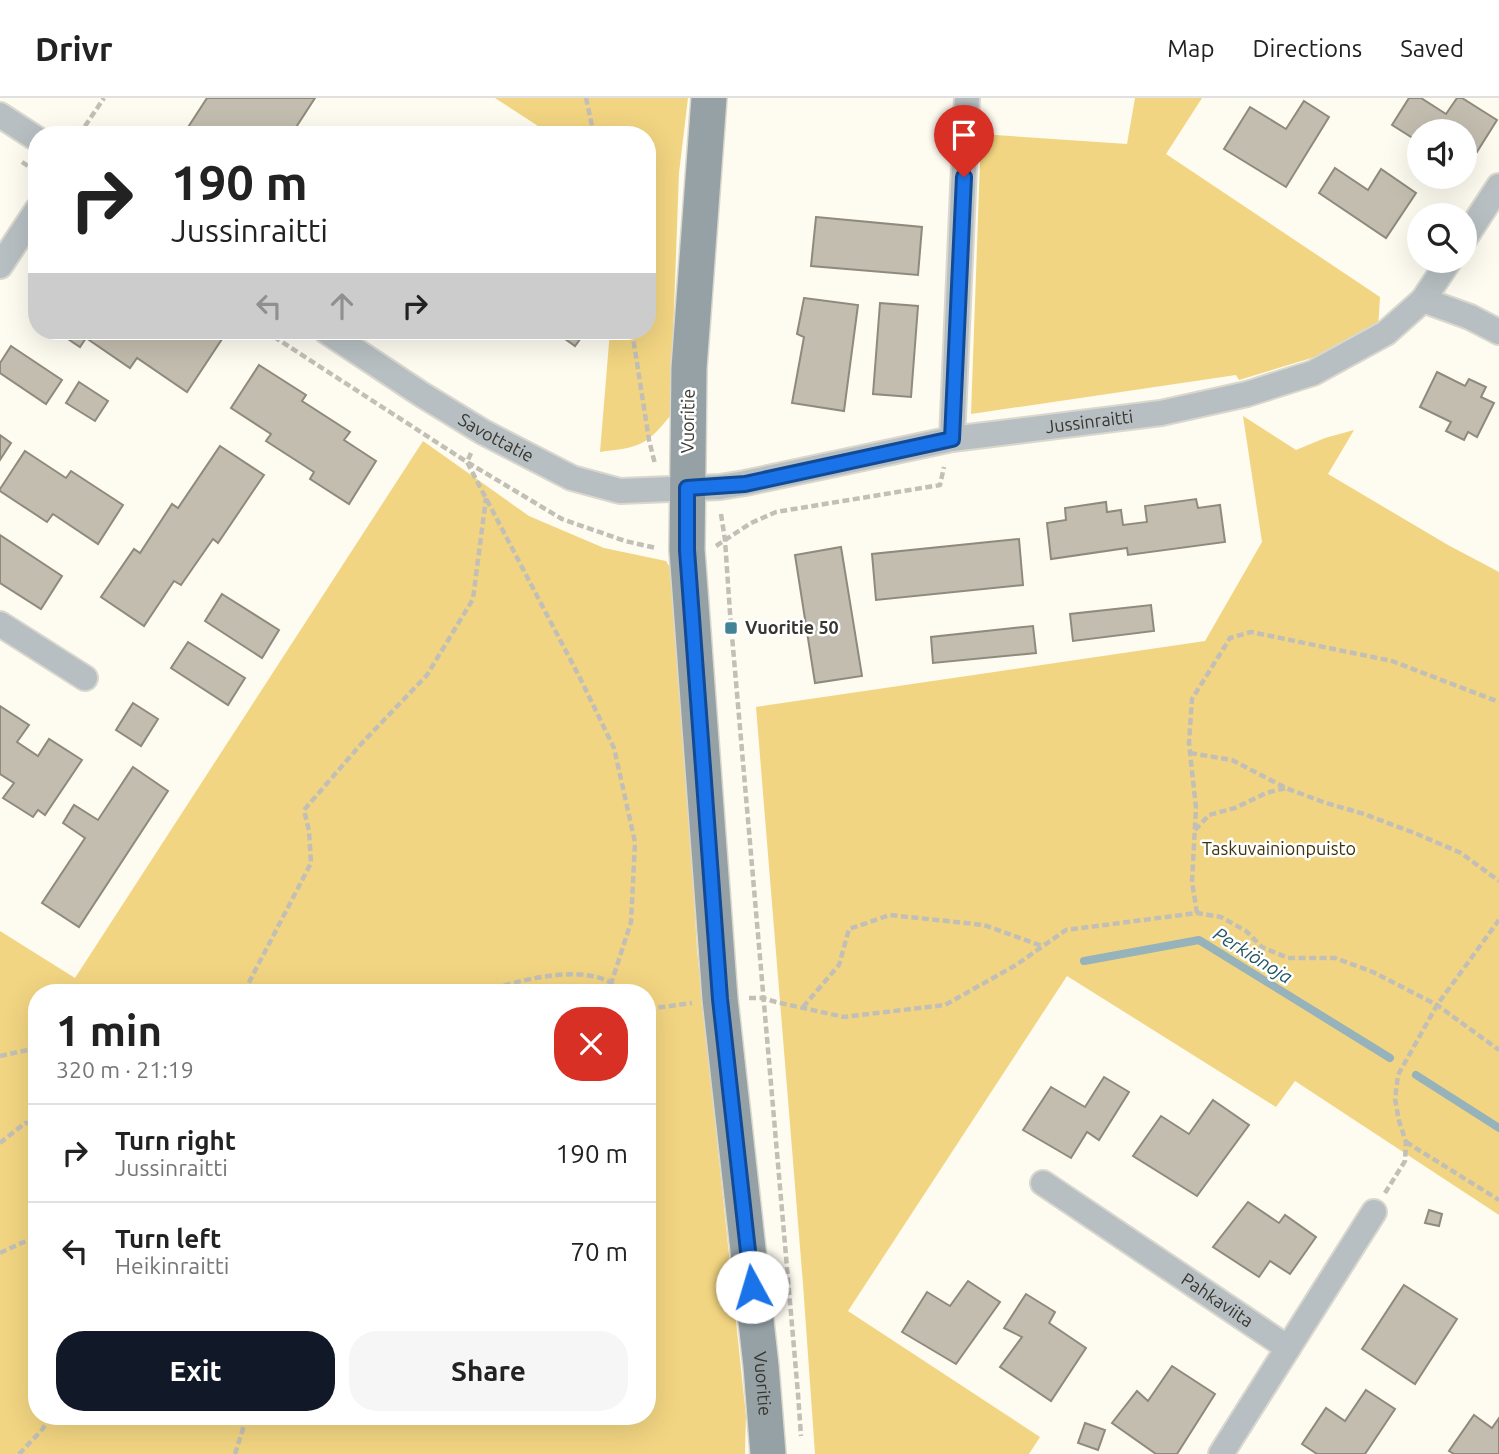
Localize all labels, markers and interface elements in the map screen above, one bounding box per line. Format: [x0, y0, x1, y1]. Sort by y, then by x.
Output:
text: Drivr [35, 30, 113, 67]
text: Map [1167, 35, 1214, 62]
text: Directions [1252, 35, 1362, 62]
text: Saved [1400, 35, 1464, 62]
pin [934, 105, 994, 177]
icon: arrive [945, 116, 983, 154]
map controls [1407, 119, 1477, 273]
button: sound [1407, 119, 1477, 189]
icon: right [56, 154, 147, 245]
text: 190 m [171, 154, 308, 209]
button: search [1407, 203, 1477, 273]
text: Jussinraitti [171, 212, 328, 248]
icon: left [250, 287, 288, 325]
icon: ahead [323, 287, 361, 325]
icon: right [396, 287, 434, 325]
street label: Vuoritie [676, 389, 698, 453]
street label: Jussinraitti [1044, 406, 1134, 436]
street label: Savottatie [455, 408, 538, 466]
place label: Vuoritie 50 [745, 617, 839, 637]
marker: Vuoritie 50 [723, 620, 739, 636]
park label: Taskuvainionpuisto [1202, 838, 1356, 858]
water label: Perkiönoja [1210, 922, 1296, 988]
text: 1 min [56, 1007, 162, 1054]
button: close [554, 1007, 628, 1081]
text: 320 m · 21:19 [56, 1057, 194, 1082]
text: Turn right [115, 1126, 236, 1155]
icon: right [56, 1134, 94, 1172]
text: 190 m [556, 1139, 628, 1168]
text: Jussinraitti [115, 1155, 228, 1180]
text: Turn left [115, 1224, 221, 1253]
icon: left [56, 1232, 94, 1270]
text: 70 m [570, 1237, 628, 1266]
position arrow [715, 1250, 789, 1324]
text: Heikinraitti [115, 1253, 229, 1278]
street label: Pahkaviita [1178, 1268, 1257, 1331]
button: Exit [56, 1331, 335, 1411]
button: Share [349, 1331, 628, 1411]
street label: Vuoritie [750, 1350, 776, 1417]

